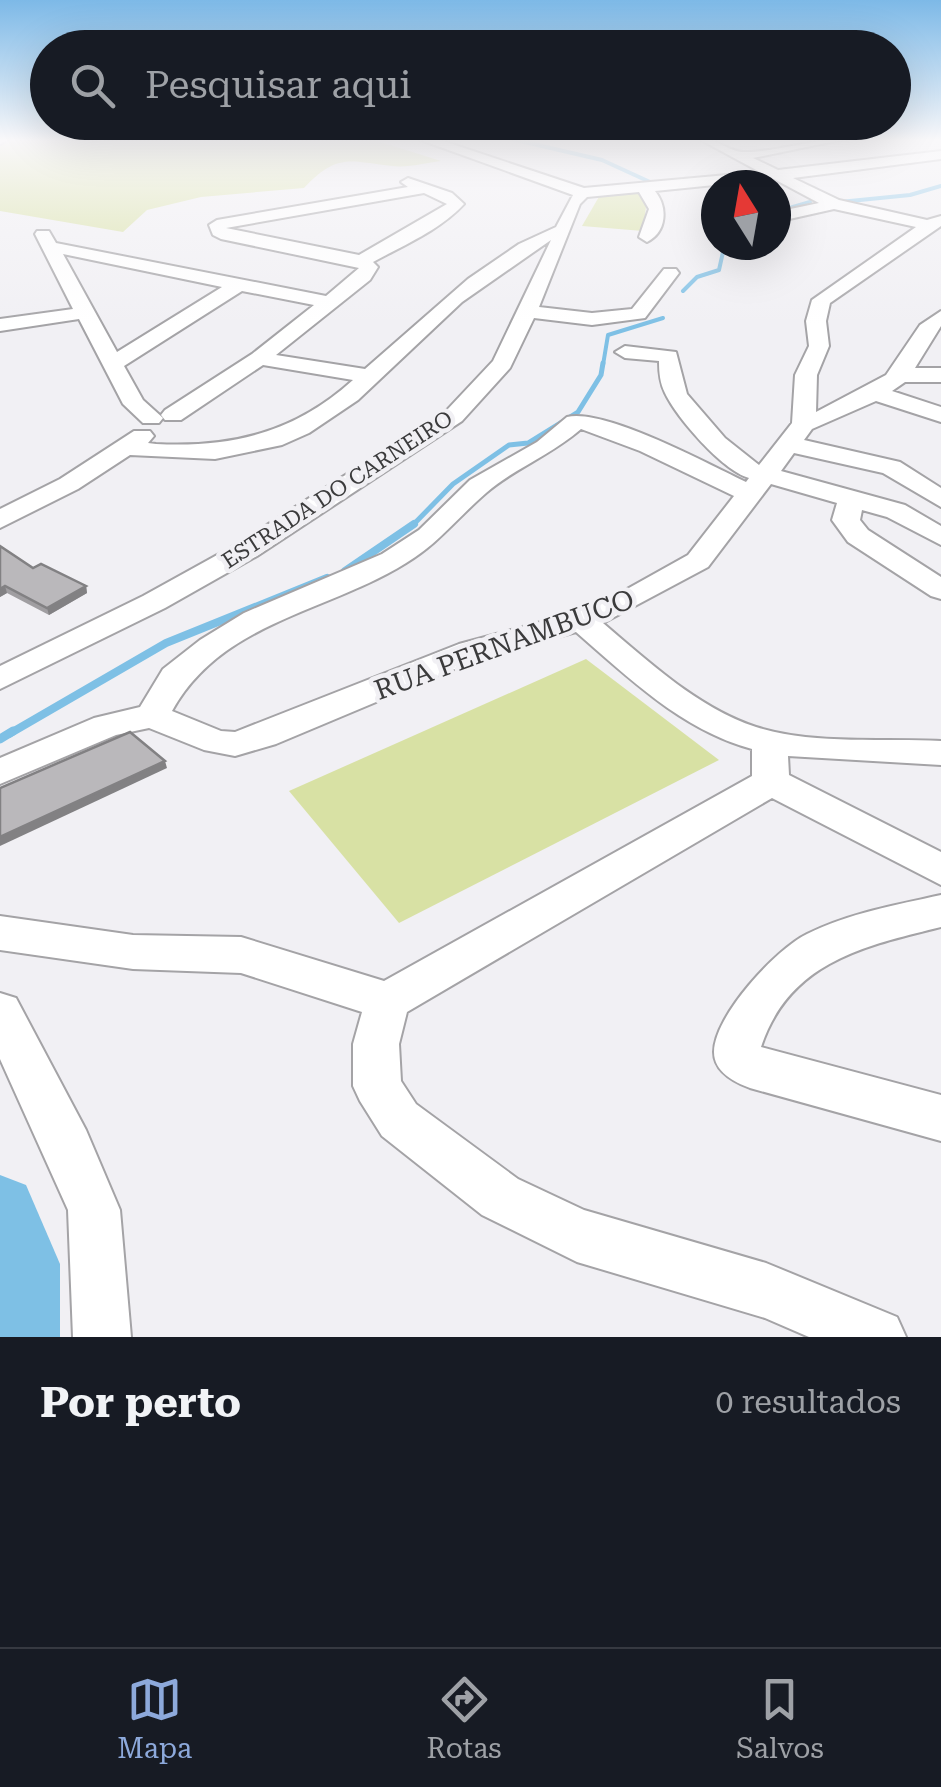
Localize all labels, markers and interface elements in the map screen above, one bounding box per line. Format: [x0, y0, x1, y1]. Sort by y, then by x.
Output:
search box [30, 30, 911, 140]
icon: search [65, 58, 120, 113]
text: Pesquisar aqui [145, 63, 411, 107]
north arrow [701, 170, 791, 260]
street label: ESTRADA DO CARNEIRO [217, 405, 457, 573]
street label: RUA PERNAMBUCO [370, 582, 638, 707]
text: Por perto [40, 1378, 241, 1427]
text: 0 resultados [716, 1383, 901, 1421]
tab: Mapa [117, 1672, 192, 1765]
tab: Rotas [427, 1672, 502, 1765]
tab: Salvos [736, 1672, 824, 1765]

